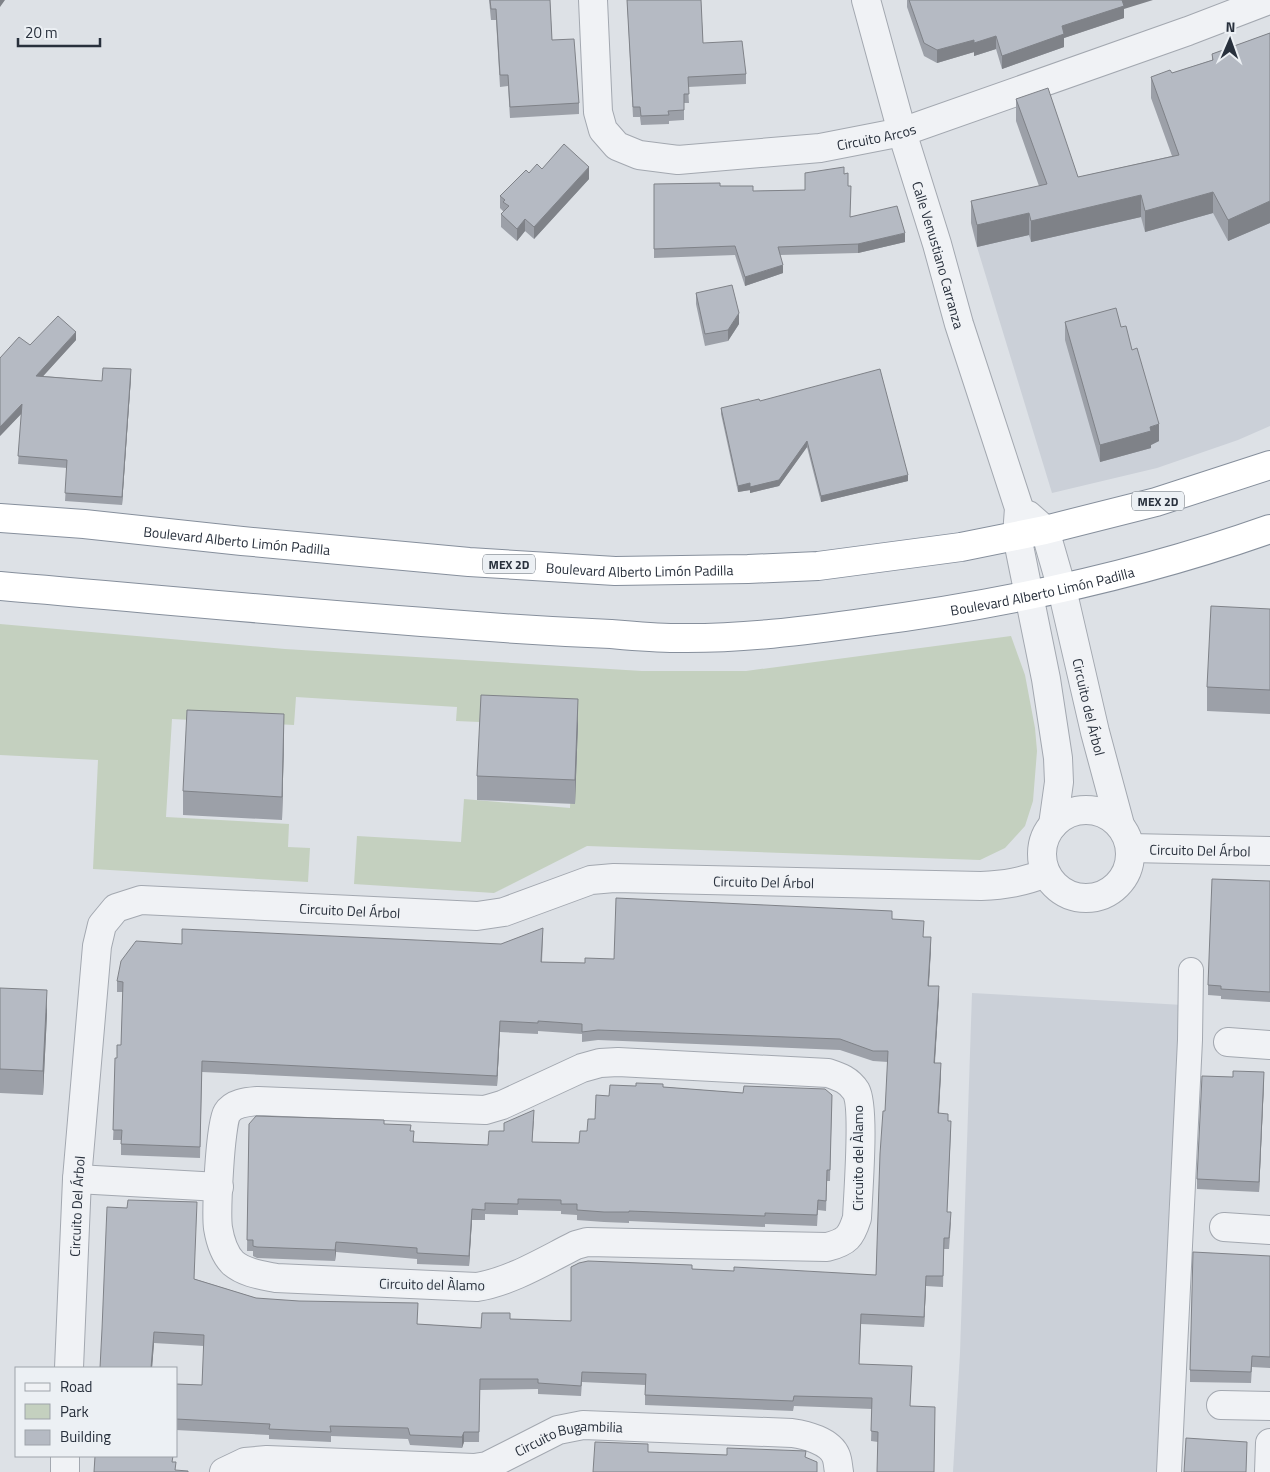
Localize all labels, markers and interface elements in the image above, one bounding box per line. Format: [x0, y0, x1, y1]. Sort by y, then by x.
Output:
scale bar [18, 15, 100, 47]
north arrow [1205, 15, 1255, 65]
text: N [1225, 16, 1236, 37]
text: 20 m [25, 21, 58, 44]
street label: Circuito Arcos [835, 117, 919, 155]
street label: Calle Venustiano Carranza [907, 178, 970, 331]
road number: MEX 2D [1132, 492, 1184, 511]
street label: Boulevard Alberto Limón Padilla [143, 520, 331, 560]
road number: MEX 2D [483, 554, 535, 574]
street label: Boulevard Alberto Limón Padilla [545, 556, 734, 582]
street label: Boulevard Alberto Limón Padilla [949, 561, 1136, 620]
street label: Circuito del Árbol [1068, 656, 1111, 758]
street label: Circuito Del Árbol [1149, 838, 1251, 861]
street label: Circuito Del Árbol [713, 870, 814, 893]
street label: Circuito Del Árbol [299, 897, 401, 923]
street label: Circuito del Àlamo [847, 1105, 868, 1211]
street label: Circuito Del Árbol [63, 1155, 89, 1257]
street label: Circuito del Àlamo [379, 1273, 485, 1295]
legend [15, 1367, 178, 1457]
text: Road [60, 1375, 92, 1398]
text: Park [60, 1400, 89, 1423]
street label: Circuito Bugambilia [511, 1414, 623, 1461]
text: Building [60, 1425, 111, 1448]

